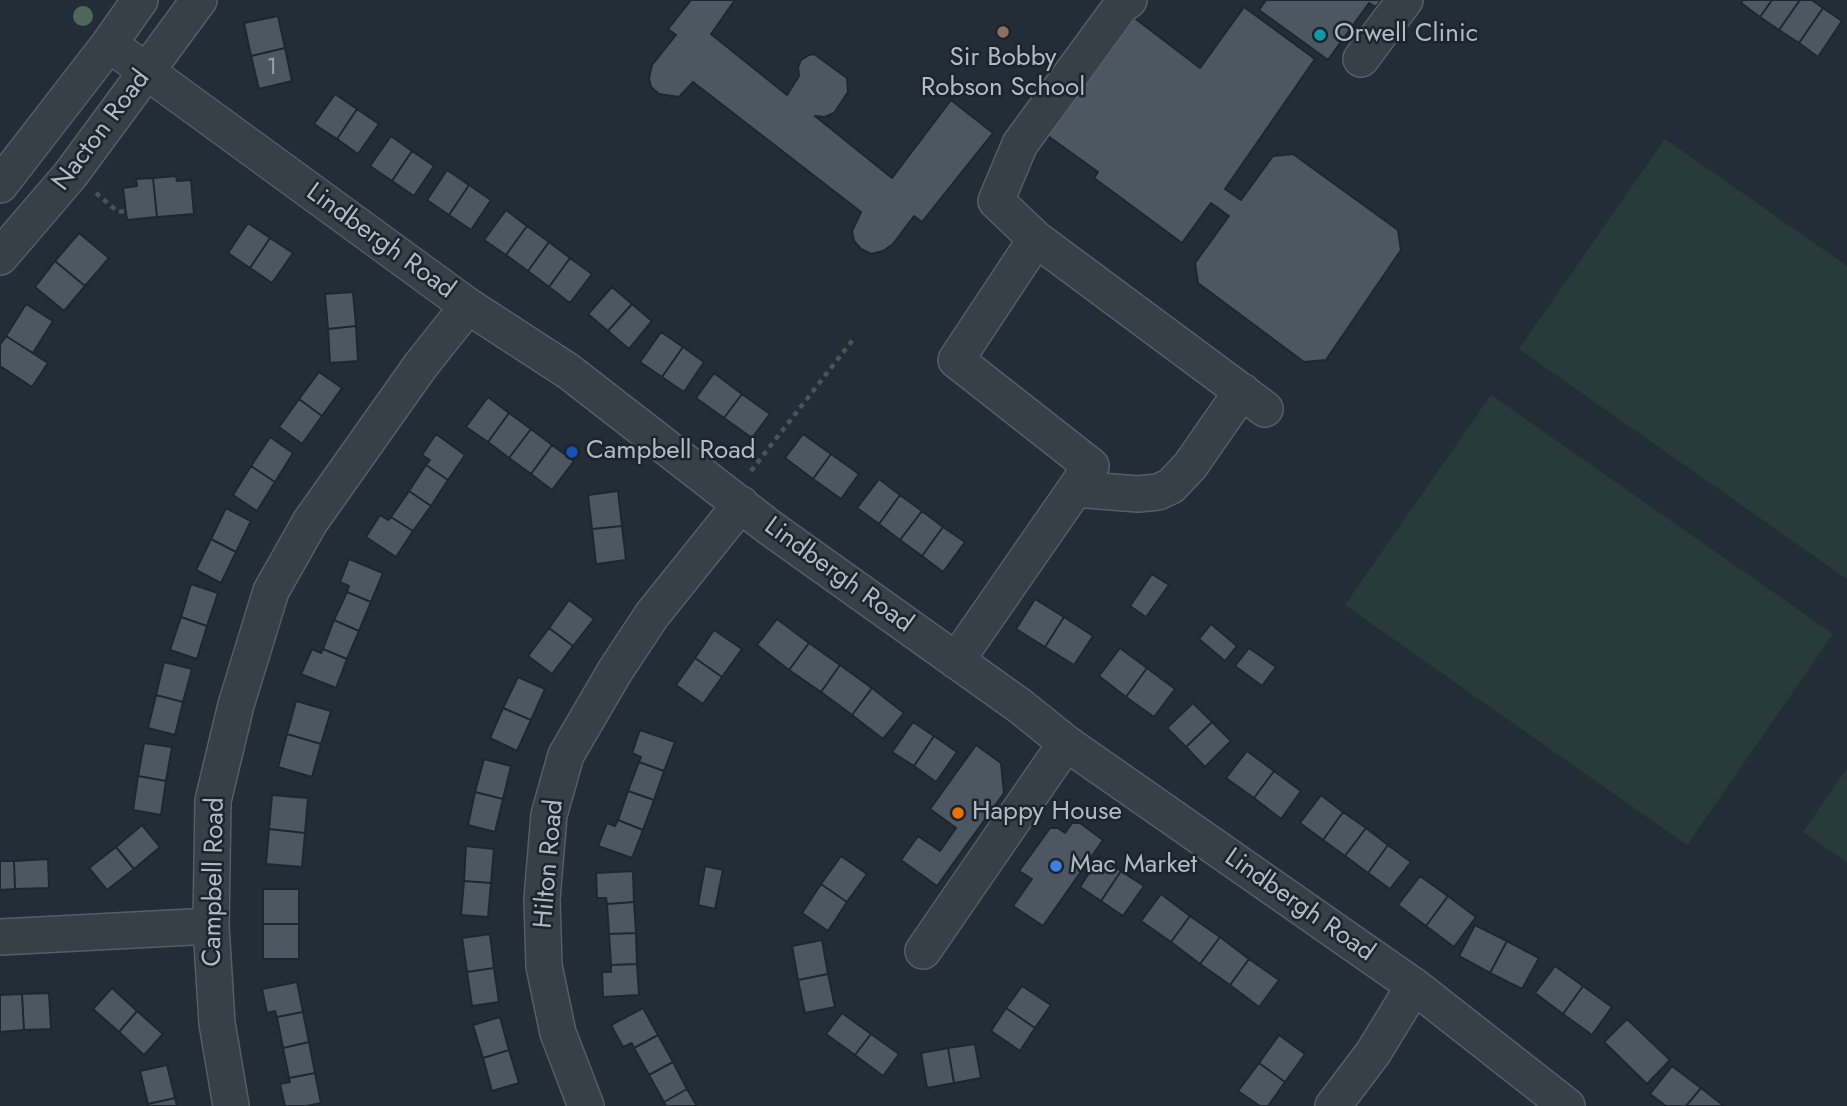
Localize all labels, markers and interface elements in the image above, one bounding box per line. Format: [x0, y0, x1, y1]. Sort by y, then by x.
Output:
place label: Orwell Clinic [1334, 19, 1478, 51]
marker: Sir Bobby Robson School [995, 24, 1011, 40]
marker: Orwell Clinic [1312, 27, 1328, 43]
place label: Sir Bobby Robson School [921, 43, 1085, 104]
house number: 1 [267, 54, 277, 82]
street label: Nacton Road [46, 64, 158, 198]
street label: Lindbergh Road [300, 178, 460, 306]
place label: Campbell Road [586, 436, 755, 468]
marker: Campbell Road [564, 444, 580, 460]
street label: Lindbergh Road [758, 512, 918, 640]
street label: Campbell Road [198, 797, 232, 967]
place label: Happy House [972, 797, 1122, 829]
street label: Hilton Road [529, 798, 571, 930]
marker: Happy House [950, 805, 966, 821]
street label: Lindbergh Road [1218, 843, 1380, 969]
place label: Mac Market [1070, 850, 1197, 882]
marker: Mac Market [1048, 858, 1064, 874]

